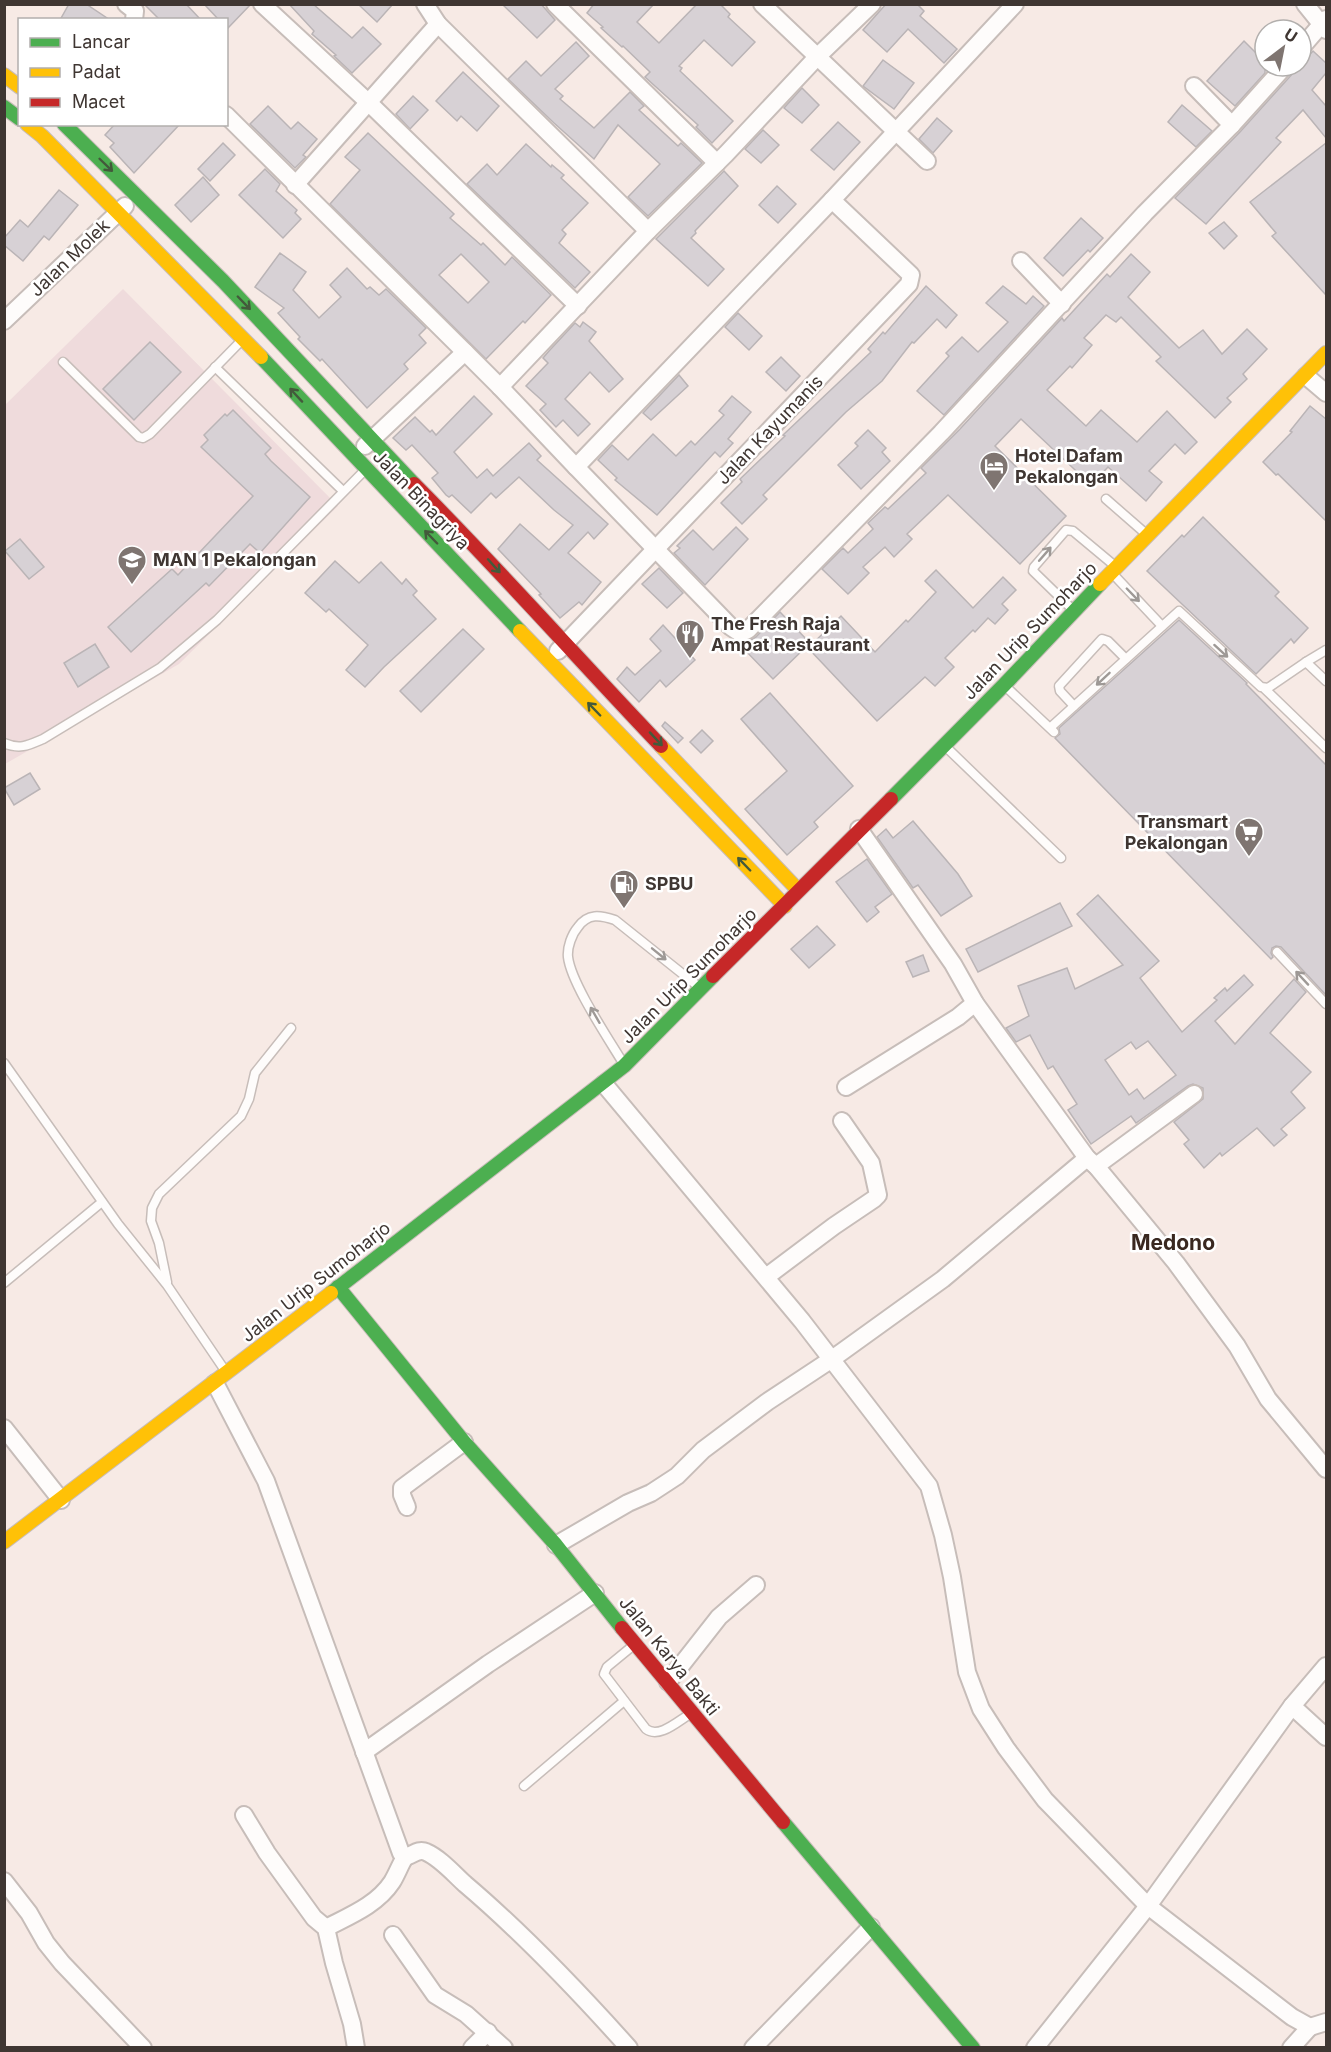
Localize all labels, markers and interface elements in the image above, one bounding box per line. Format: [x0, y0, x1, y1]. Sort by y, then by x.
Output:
legend [18, 18, 228, 126]
north arrow [1253, 18, 1313, 78]
text: U [1281, 24, 1301, 47]
text: Lancar [72, 31, 130, 52]
text: Padat [72, 61, 121, 82]
text: Macet [72, 91, 125, 112]
one-way arrow [99, 158, 114, 172]
street label: Jalan Molek [26, 214, 114, 301]
one-way arrow [237, 296, 251, 311]
street label: Jalan Kayumanis [712, 371, 827, 489]
one-way arrow [289, 388, 304, 403]
place label: Hotel Dafam Pekalongan [1015, 445, 1123, 487]
street label: Jalan Binagriya [369, 446, 474, 554]
hotel icon: Hotel Dafam Pekalongan [978, 450, 1010, 492]
one-way arrow [424, 529, 438, 544]
school or university icon: MAN 1 Pekalongan [116, 544, 148, 586]
one-way arrow [1038, 547, 1052, 562]
place label: MAN 1 Pekalongan [153, 549, 317, 570]
street label: Jalan Urip Sumoharjo [958, 557, 1101, 704]
one-way arrow [487, 559, 501, 574]
one-way arrow [1126, 588, 1141, 603]
place label: The Fresh Raja Ampat Restaurant [711, 613, 870, 655]
restaurant icon: The Fresh Raja Ampat Restaurant [674, 618, 706, 660]
one-way arrow [1213, 644, 1228, 658]
one-way arrow [1096, 672, 1111, 686]
one-way arrow [587, 701, 602, 716]
one-way arrow [649, 732, 663, 747]
place label: Transmart Pekalongan [1125, 811, 1228, 853]
supermarket icon: Transmart Pekalongan [1233, 816, 1265, 858]
one-way arrow [737, 856, 752, 871]
fuel station icon: SPBU [608, 868, 640, 910]
place label: SPBU [645, 873, 694, 894]
street label: Jalan Urip Sumoharjo [616, 903, 761, 1048]
one-way arrow [651, 947, 667, 960]
one-way arrow [1295, 971, 1309, 986]
one-way arrow [589, 1007, 601, 1024]
street label: Jalan Urip Sumoharjo [237, 1217, 394, 1346]
district label: Medono [1131, 1230, 1215, 1255]
street label: Jalan Karya Bakti [615, 1592, 724, 1719]

